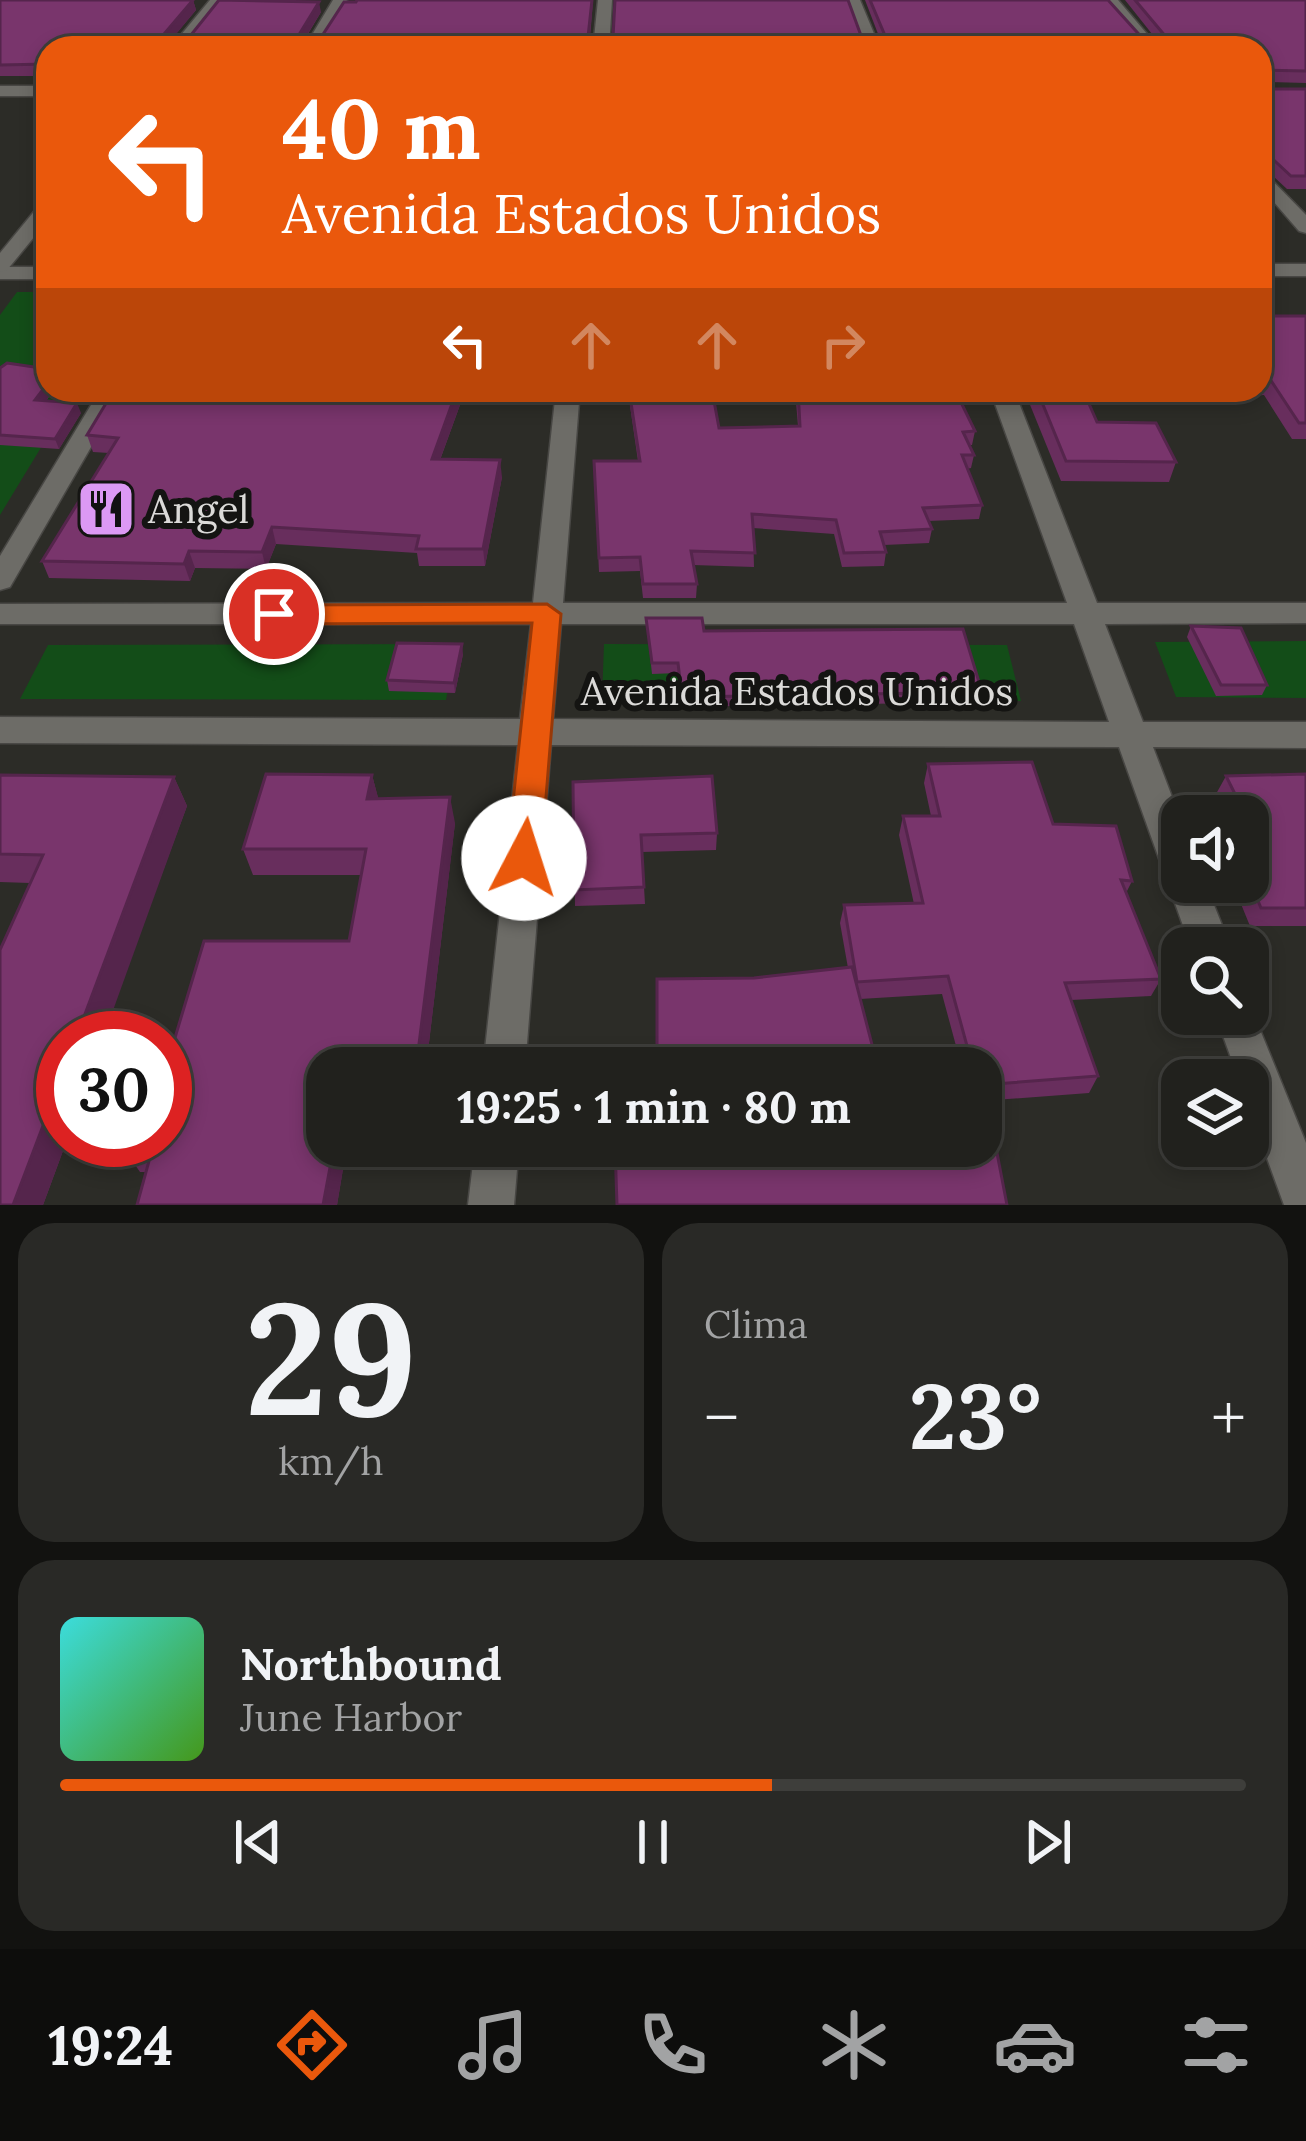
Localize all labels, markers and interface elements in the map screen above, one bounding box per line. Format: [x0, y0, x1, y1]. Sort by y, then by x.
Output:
text: 40 m [282, 74, 481, 182]
icon: left [84, 84, 240, 240]
text: Avenida Estados Unidos [282, 179, 881, 248]
icon: left [432, 312, 498, 378]
icon: ahead [558, 312, 624, 378]
icon: ahead [684, 312, 750, 378]
icon: right [810, 312, 876, 378]
restaurant icon: Angel [75, 478, 137, 540]
place label: Angel [147, 484, 249, 534]
pin [223, 563, 325, 665]
icon: arrive [241, 581, 307, 647]
street label: Avenida Estados Unidos [580, 666, 1013, 716]
position arrow [461, 795, 587, 921]
map controls [1161, 795, 1269, 1167]
button: sound [1161, 795, 1269, 903]
button: search [1161, 927, 1269, 1035]
speed limit sign: 30 [36, 1011, 192, 1167]
button: layers [1161, 1059, 1269, 1167]
text: 19:25 · 1 min · 80 m [457, 1078, 851, 1135]
text: 29 [244, 1258, 418, 1458]
text: Clima [704, 1299, 808, 1349]
text: 23° [909, 1358, 1041, 1474]
text: − [704, 1375, 739, 1459]
text: + [1211, 1375, 1246, 1459]
text: km/h [278, 1436, 384, 1486]
text: Northbound [240, 1635, 502, 1692]
text: June Harbor [240, 1692, 462, 1742]
icon: previous [225, 1809, 291, 1875]
icon: pause [620, 1809, 686, 1875]
icon: next [1015, 1809, 1081, 1875]
icon: directions [270, 2003, 354, 2087]
icon: music [451, 2003, 535, 2087]
icon: phone [631, 2003, 715, 2087]
icon: climate [812, 2003, 896, 2087]
icon: car [993, 2003, 1077, 2087]
icon: filters [1174, 2003, 1258, 2087]
text: 19:24 [48, 2011, 173, 2080]

